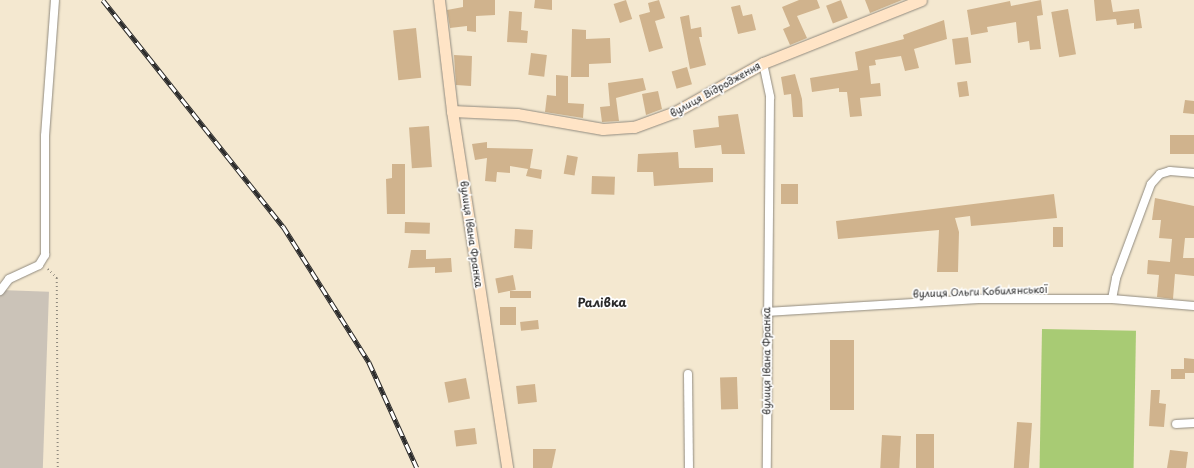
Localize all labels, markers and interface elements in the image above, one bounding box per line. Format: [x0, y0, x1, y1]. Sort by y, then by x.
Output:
street label: вулиця Відродження [667, 59, 763, 119]
street label: вулиця Івана Франка [459, 180, 485, 288]
street label: вулиця Ольги Кобилянської [912, 283, 1048, 299]
district label: Ралівка [577, 296, 627, 310]
street label: вулиця Івана Франка [760, 307, 772, 415]

